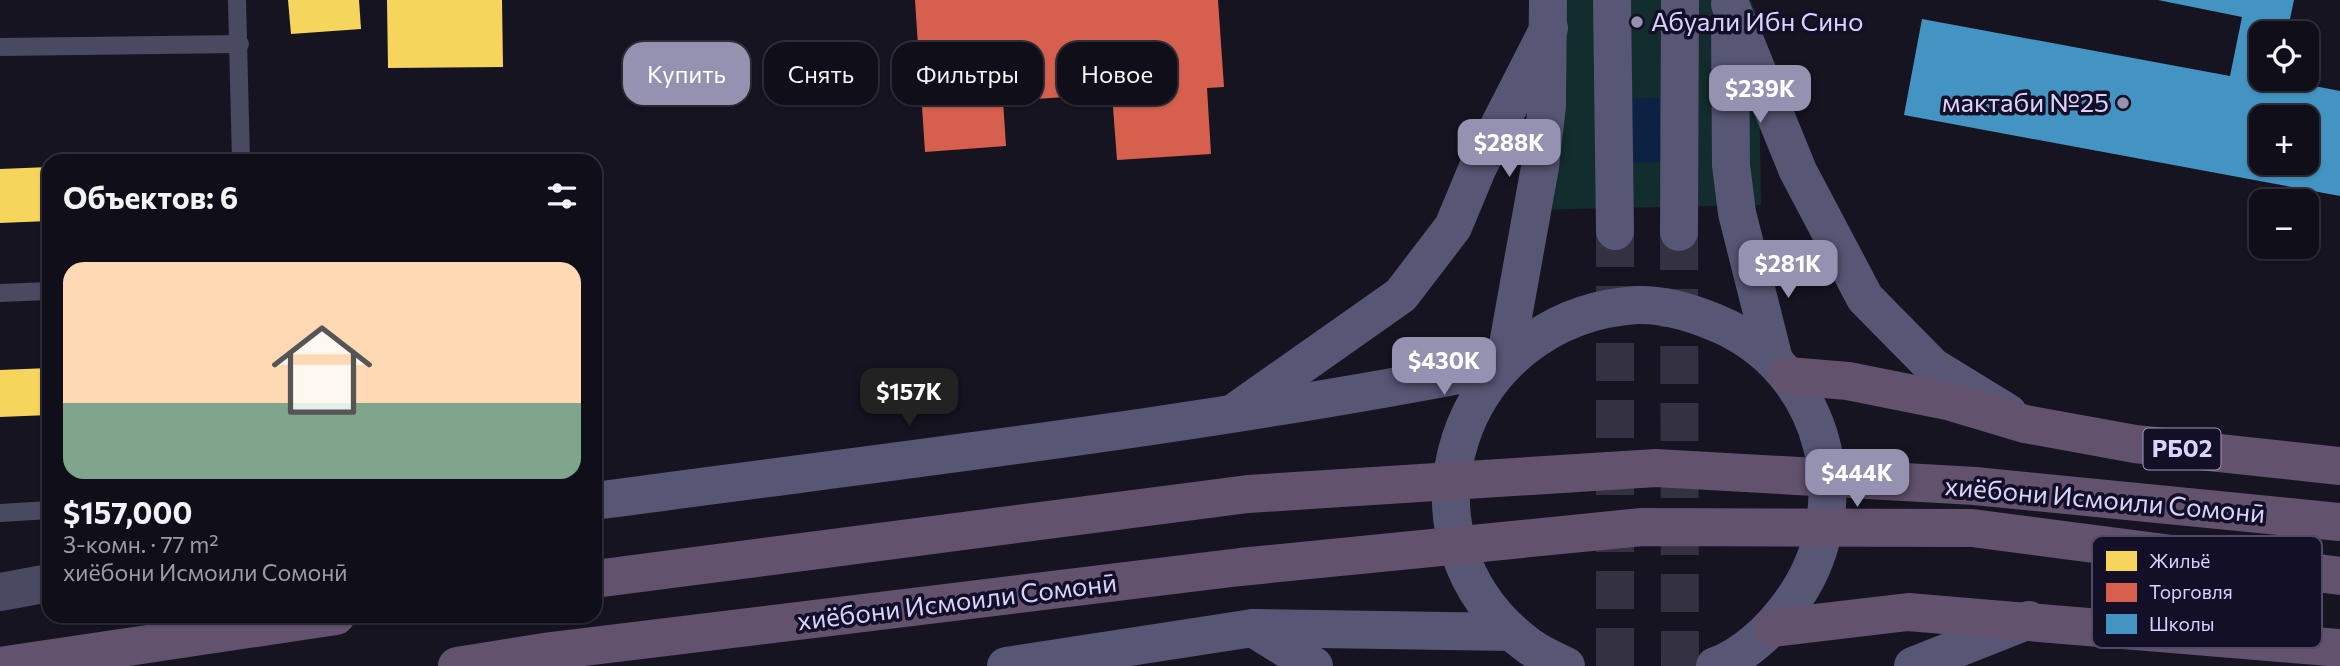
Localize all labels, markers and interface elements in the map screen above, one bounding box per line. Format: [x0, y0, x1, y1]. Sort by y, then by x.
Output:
place label: Абуали Ибн Сино [1651, 5, 1863, 36]
marker: Абуали Ибн Сино [1629, 14, 1645, 30]
map controls [2249, 21, 2319, 259]
button: locate [2249, 21, 2319, 91]
chip: Купить [623, 42, 750, 105]
chip: Снять [764, 42, 878, 105]
chip: Фильтры [892, 42, 1043, 105]
chip: Новое [1057, 42, 1177, 105]
pin: $239K [1711, 66, 1809, 125]
text: $239K [1725, 74, 1795, 102]
place label: мактаби №25 [1942, 86, 2109, 117]
marker: мактаби №25 [2115, 95, 2131, 111]
button: + [2249, 105, 2319, 175]
pin: $288K [1460, 120, 1558, 179]
text: $288K [1474, 128, 1544, 156]
icon: filters [543, 177, 581, 215]
text: Объектов: 6 [63, 178, 238, 215]
button: − [2249, 189, 2319, 259]
pin: $281K [1739, 240, 1837, 300]
text: $281K [1755, 249, 1821, 277]
icon: home [259, 307, 385, 433]
pin: $430K [1395, 338, 1493, 397]
text: $430K [1408, 346, 1480, 374]
pin: $157K [860, 368, 958, 428]
text: $157K [876, 377, 942, 405]
road number: РБ02 [2144, 428, 2220, 470]
pin: $444K [1808, 449, 1906, 509]
text: $444K [1821, 458, 1893, 486]
street label: хиёбони Исмоили Сомонӣ [1944, 469, 2267, 528]
text: $157,000 [63, 493, 192, 530]
text: 3-комн. · 77 m² [63, 530, 218, 558]
legend [2092, 536, 2322, 648]
text: Жильё [2149, 549, 2210, 572]
text: хиёбони Исмоили Сомонӣ [63, 558, 348, 586]
street label: хиёбони Исмоили Сомонӣ [795, 566, 1118, 635]
text: Торговля [2149, 580, 2233, 603]
text: Школы [2149, 612, 2215, 635]

